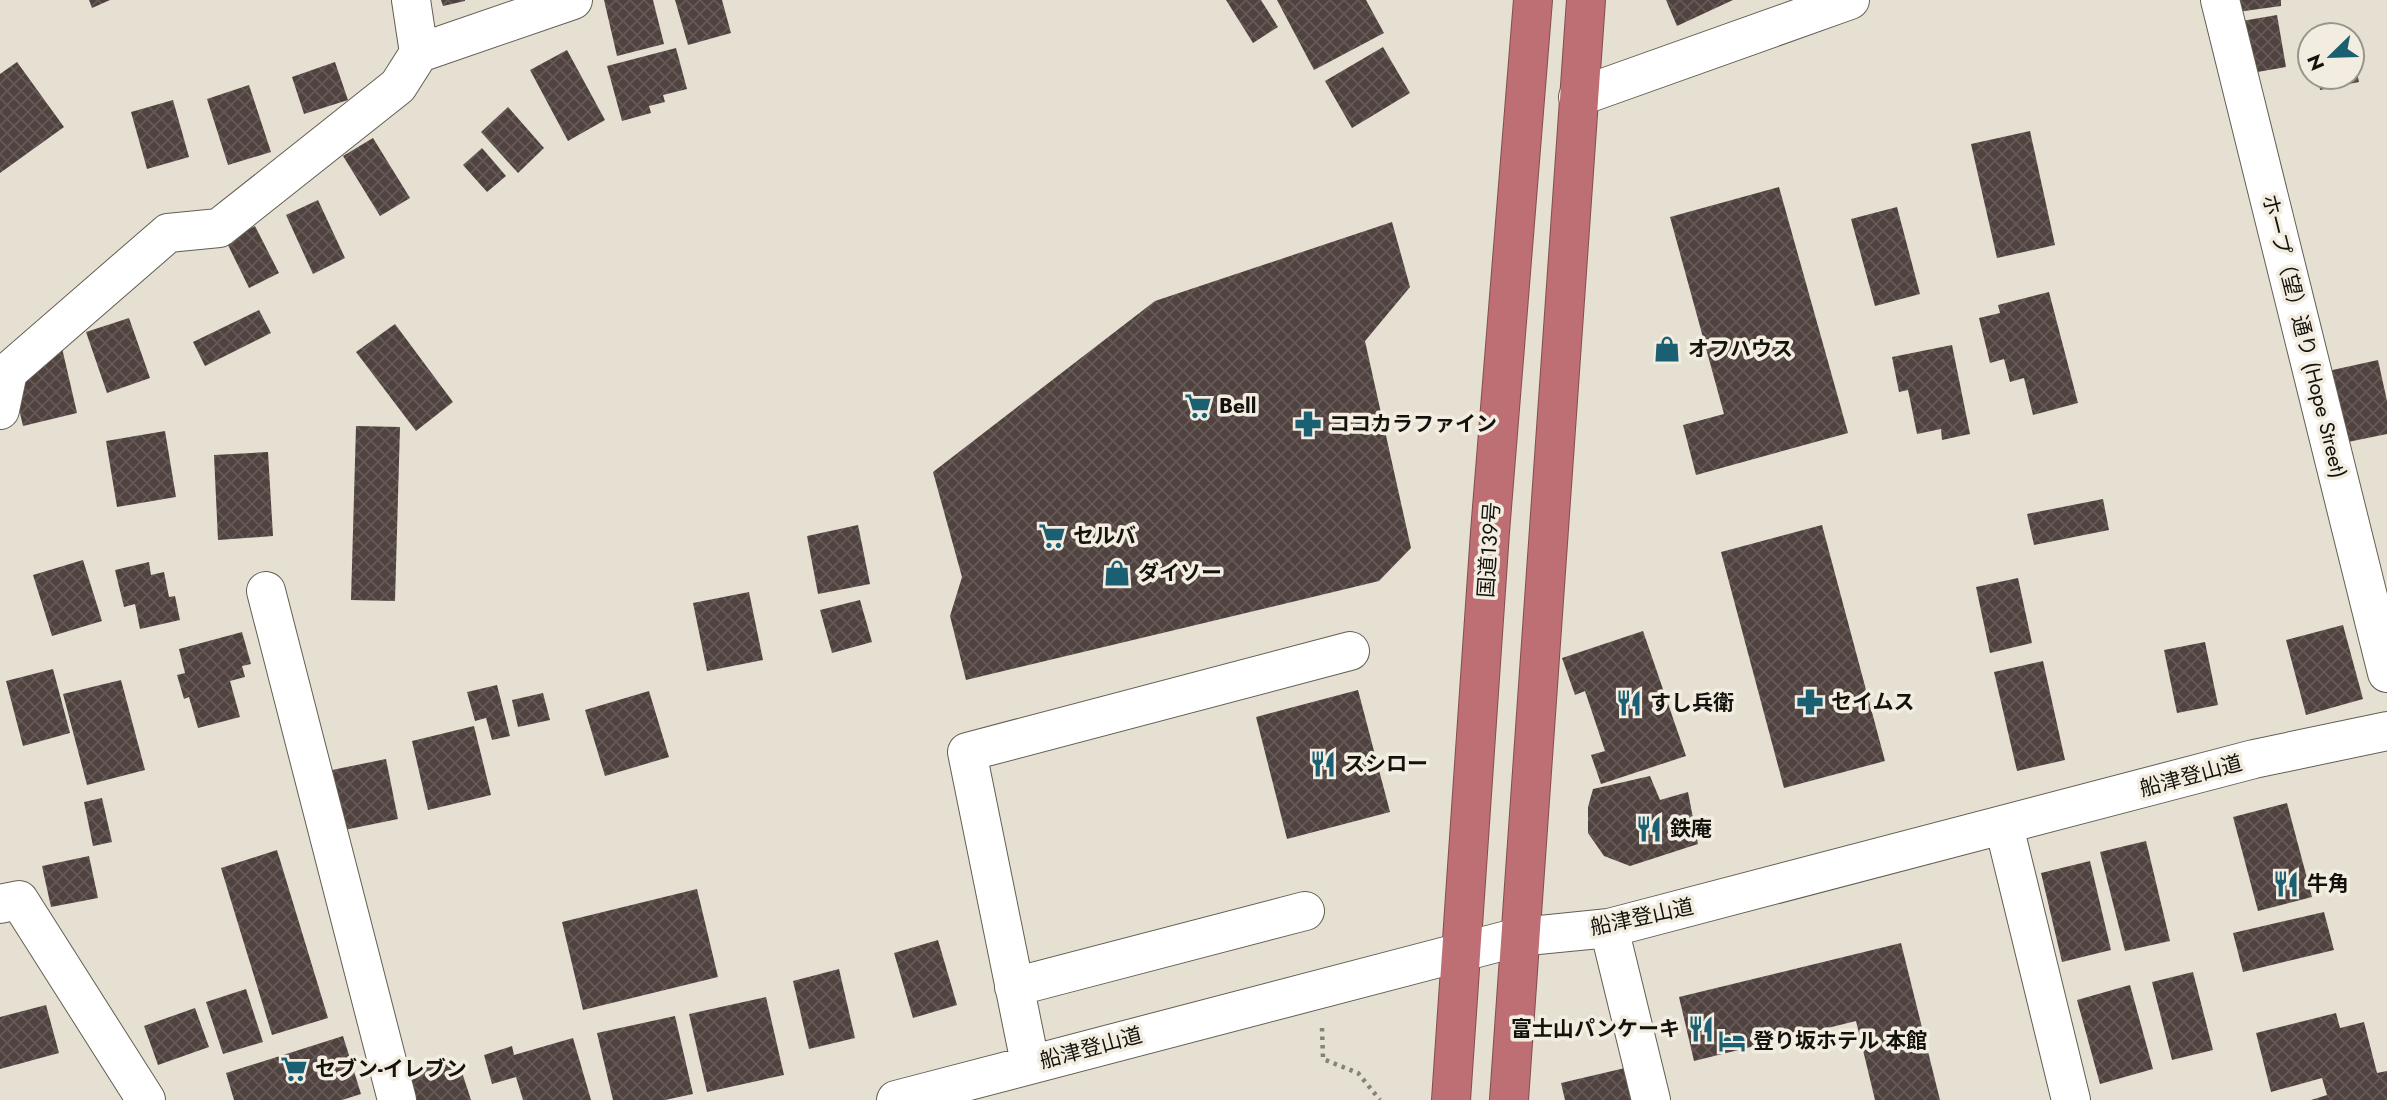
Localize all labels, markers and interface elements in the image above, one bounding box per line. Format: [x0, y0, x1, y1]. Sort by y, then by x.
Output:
north arrow [2296, 21, 2366, 91]
text: N [2300, 50, 2331, 75]
street label: ホープ（望）通り (Hope Street) [2254, 191, 2354, 481]
shop icon: オフハウス [1652, 334, 1682, 364]
place label: オフハウス [1688, 334, 1793, 364]
supermarket icon: Bell [1183, 391, 1213, 421]
place label: Bell [1219, 391, 1256, 421]
pharmacy icon: ココカラファイン [1293, 409, 1323, 439]
place label: ココカラファイン [1329, 409, 1497, 439]
street label: 国道139号 [1471, 501, 1507, 599]
supermarket icon: セルバ [1037, 521, 1067, 551]
place label: セルバ [1073, 521, 1136, 551]
shop icon: ダイソー [1102, 558, 1132, 588]
place label: ダイソー [1138, 558, 1222, 588]
pharmacy icon: セイムス [1795, 687, 1825, 717]
place label: セイムス [1831, 687, 1915, 717]
restaurant icon: すし兵衛 [1614, 688, 1644, 718]
place label: すし兵衛 [1650, 688, 1734, 718]
street label: 船津登山道 [2136, 748, 2246, 804]
restaurant icon: スシロー [1308, 749, 1338, 779]
place label: スシロー [1344, 749, 1428, 779]
restaurant icon: 鉄庵 [1634, 814, 1664, 844]
place label: 鉄庵 [1670, 814, 1712, 844]
restaurant icon: 牛角 [2271, 869, 2301, 899]
place label: 牛角 [2307, 869, 2349, 899]
street label: 船津登山道 [1588, 891, 1696, 943]
place label: 富士山パンケーキ [1511, 1014, 1680, 1044]
restaurant icon: 富士山パンケーキ [1686, 1014, 1716, 1044]
street label: 船津登山道 [1036, 1020, 1146, 1076]
hotel icon: 登り坂ホテル 本館 [1717, 1026, 1747, 1056]
place label: 登り坂ホテル 本館 [1753, 1026, 1927, 1056]
supermarket icon: セブン-イレブン [279, 1054, 309, 1084]
place label: セブン-イレブン [315, 1054, 467, 1084]

